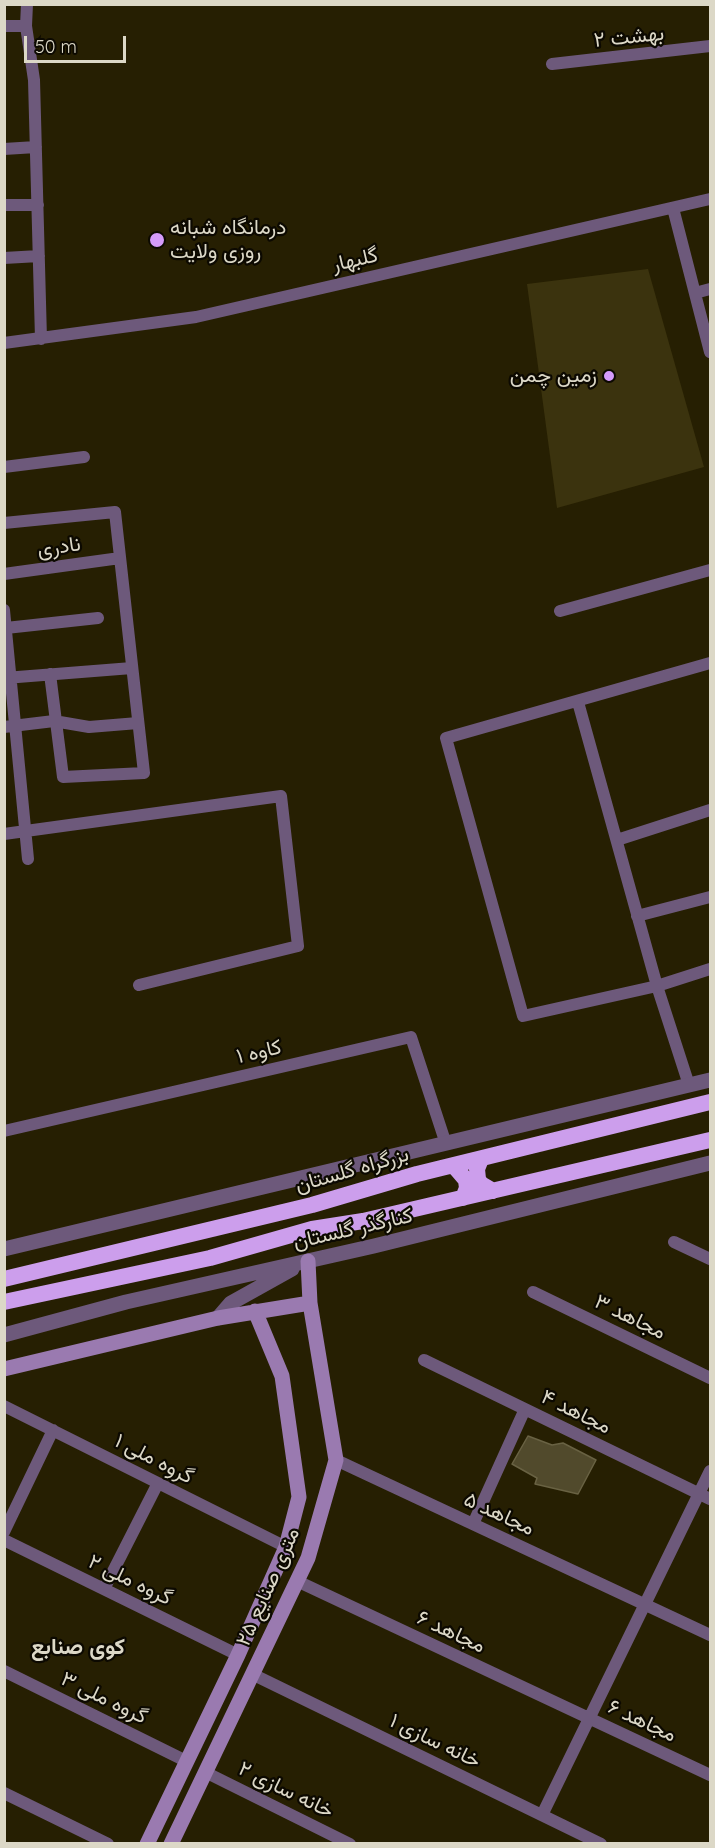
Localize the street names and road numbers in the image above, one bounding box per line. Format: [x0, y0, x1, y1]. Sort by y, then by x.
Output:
street label: بهشت ۲ [593, 21, 665, 53]
street label: گلبهار [330, 243, 380, 277]
street label: نادری [36, 531, 82, 563]
street label: کاوه ۱ [234, 1035, 284, 1069]
street label: بزرگراه گلستان [292, 1142, 412, 1198]
street label: کنارگذر گلستان [291, 1203, 415, 1255]
street label: مجاهد ۳ [590, 1289, 670, 1345]
street label: مجاهد ۴ [537, 1384, 615, 1440]
street label: گروه ملی ۱ [110, 1428, 198, 1490]
street label: ۵ مجاهد [460, 1487, 538, 1541]
street label: ۲۵ متری صنایع [231, 1524, 305, 1650]
street label: گروه ملی ۲ [84, 1549, 176, 1611]
street label: ۶ مجاهد [413, 1605, 489, 1659]
street label: گروه ملی ۳ [57, 1666, 151, 1730]
street label: مجاهد ۶ [604, 1694, 680, 1748]
street label: خانه سازی ۱ [385, 1708, 485, 1774]
street label: خانه سازی ۲ [234, 1756, 338, 1824]

